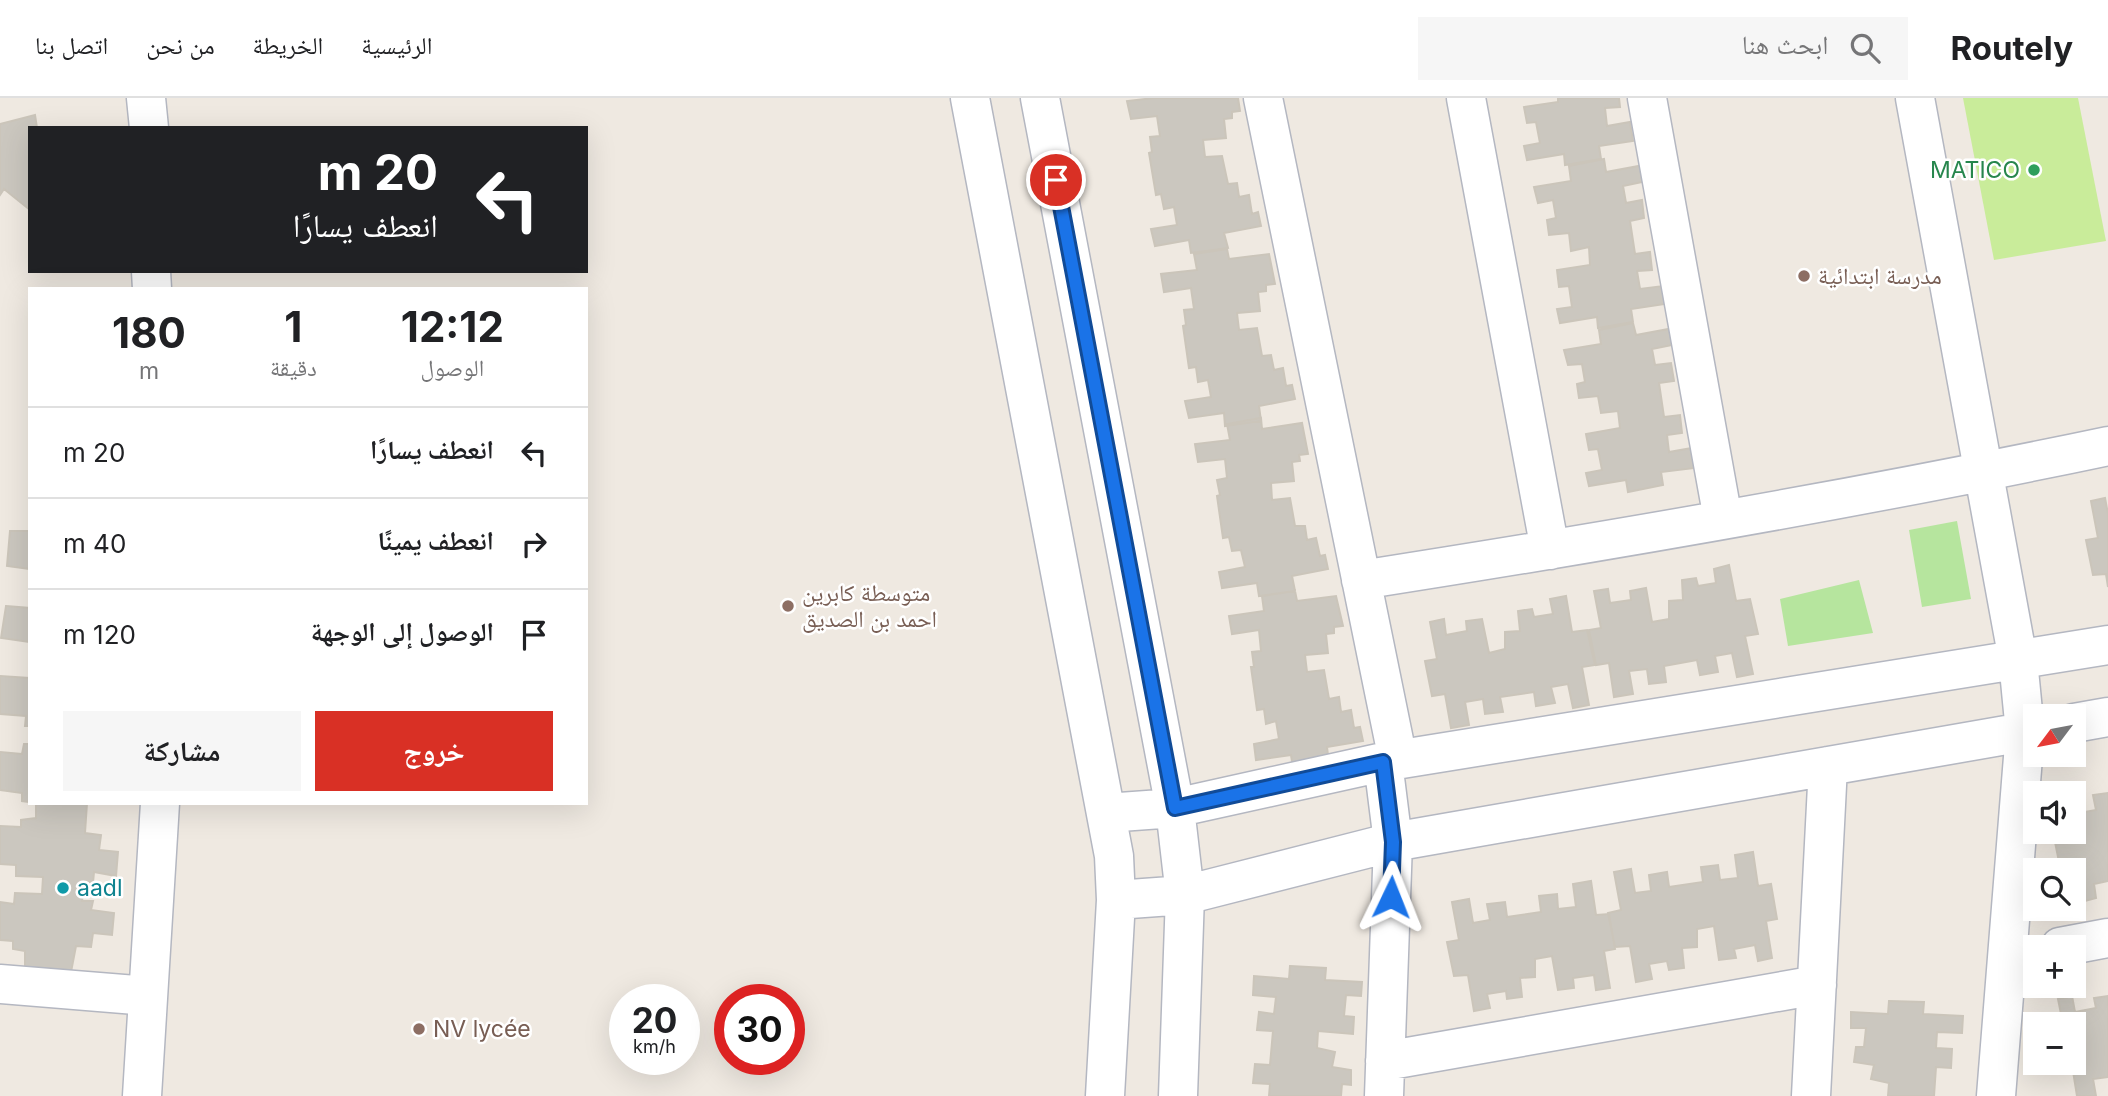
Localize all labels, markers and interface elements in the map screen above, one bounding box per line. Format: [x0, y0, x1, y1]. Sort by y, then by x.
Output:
search box [1418, 17, 1908, 80]
text: Routely [1950, 28, 2073, 68]
text: ابحث هنا [1742, 29, 1828, 60]
icon: search [1846, 29, 1884, 67]
text: اتصل بنا [35, 31, 108, 60]
text: من نحن [146, 31, 215, 60]
text: الخريطة [253, 31, 323, 60]
text: الرئيسية [361, 31, 432, 60]
text: 20 m [318, 143, 438, 202]
pin [1026, 150, 1086, 210]
icon: left [462, 154, 553, 245]
place label: MATICO [1930, 156, 2020, 184]
icon: arrive [1037, 161, 1075, 199]
marker: MATICO [2026, 162, 2042, 178]
text: انعطف يسارًا [293, 206, 438, 245]
place label: مدرسة ابتدائية [1818, 262, 1942, 290]
marker: مدرسة ابتدائية [1796, 268, 1812, 284]
text: 1 [284, 301, 302, 352]
text: 12:12 [401, 301, 504, 352]
text: 180 [112, 307, 186, 358]
text: دقيقة [270, 354, 317, 382]
text: الوصول [421, 354, 484, 382]
text: m [139, 357, 159, 385]
text: انعطف يسارًا [370, 434, 494, 465]
icon: left [515, 434, 553, 472]
text: 20 m [63, 437, 125, 468]
text: انعطف يمينًا [378, 525, 494, 556]
icon: right [515, 525, 553, 563]
text: 40 m [63, 528, 126, 559]
place label: متوسطة كابرين احمد بن الصديق [802, 579, 937, 633]
marker: متوسطة كابرين احمد بن الصديق [780, 598, 796, 614]
text: الوصول إلى الوجهة [311, 616, 494, 647]
icon: arrive [515, 616, 553, 654]
text: 120 m [63, 619, 136, 650]
north arrow [2023, 704, 2086, 766]
map controls [2023, 704, 2086, 1075]
button: مشاركة [63, 711, 301, 791]
button: خروج [315, 711, 553, 791]
button: sound [2023, 781, 2086, 844]
button: search [2023, 858, 2086, 921]
position arrow [1354, 860, 1428, 934]
place label: aadl [77, 874, 122, 902]
marker: aadl [55, 880, 71, 896]
button: + [2023, 935, 2086, 998]
speed limit sign: 30 [714, 984, 805, 1075]
text: 20 [632, 999, 677, 1041]
button: − [2023, 1012, 2086, 1075]
place label: NV lycée [433, 1015, 531, 1043]
marker: NV lycée [411, 1021, 427, 1037]
text: km/h [633, 1036, 676, 1057]

